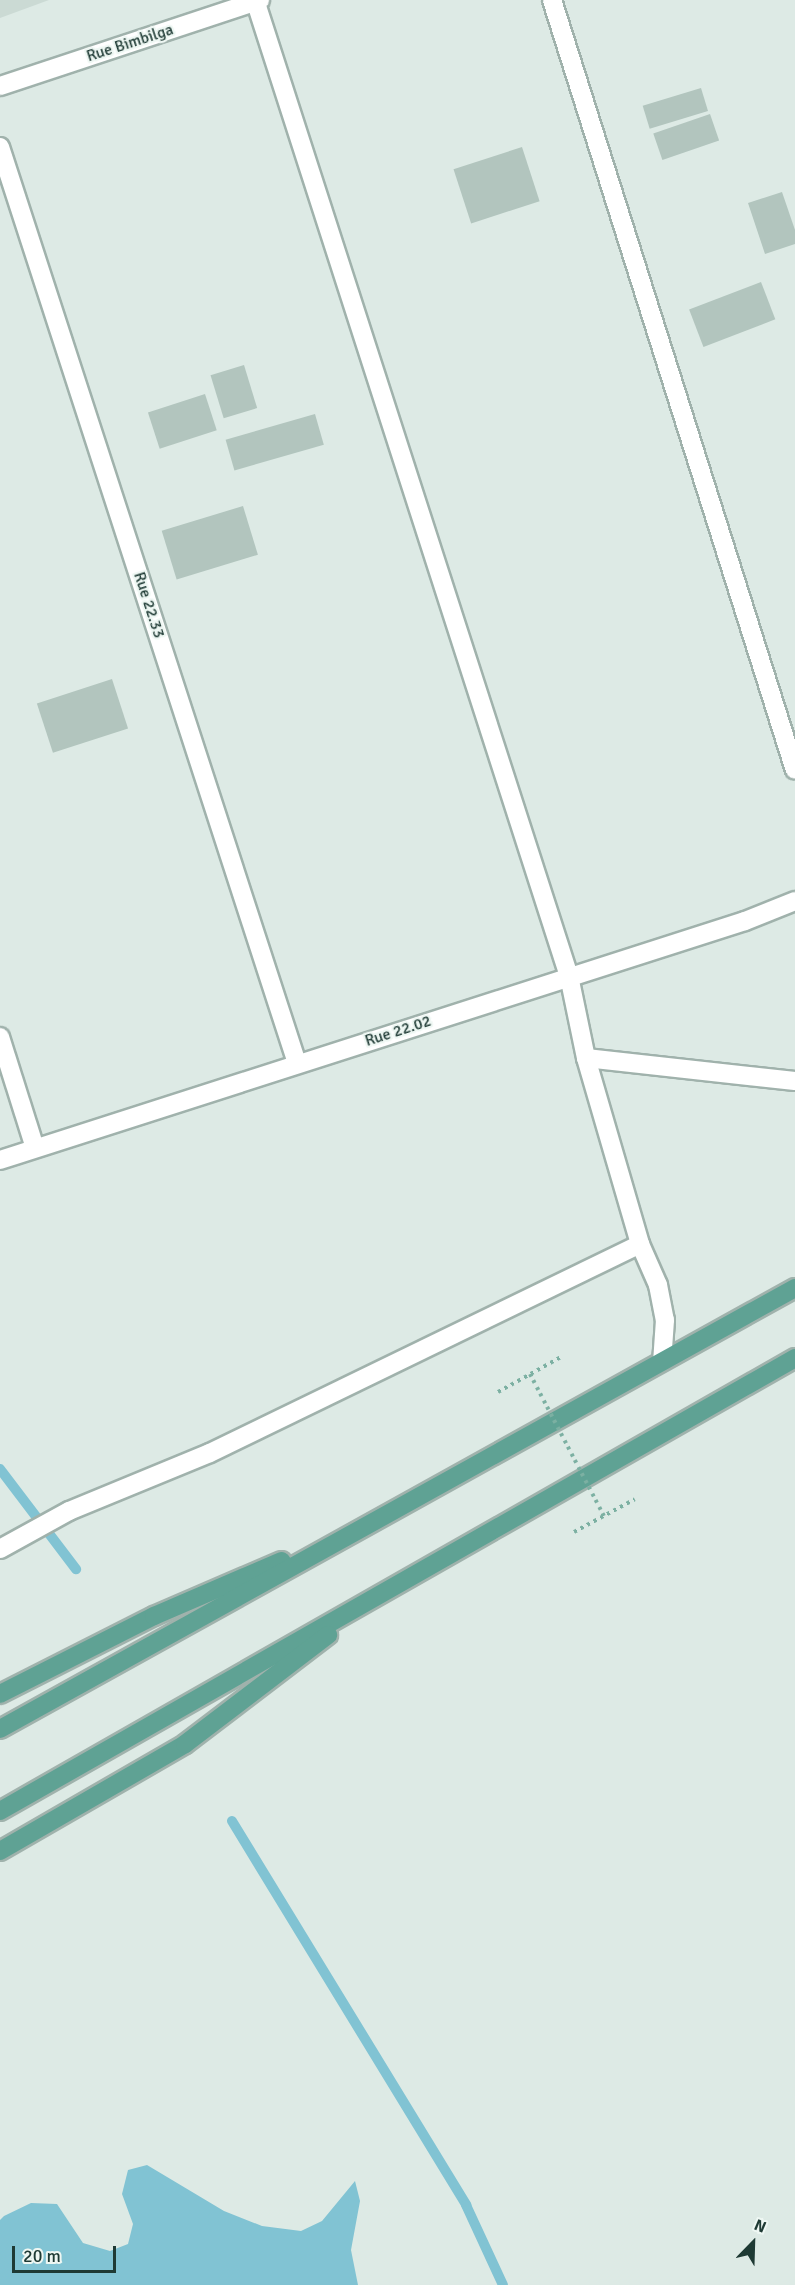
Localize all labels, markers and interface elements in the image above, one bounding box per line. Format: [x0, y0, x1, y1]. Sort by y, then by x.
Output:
street label: Rue Bimbilga [84, 20, 176, 66]
street label: Rue 22.33 [129, 570, 169, 640]
street label: Rue 22.02 [363, 1011, 433, 1051]
north arrow [723, 2213, 783, 2273]
text: N [751, 2215, 769, 2238]
scale bar [15, 2234, 118, 2272]
text: 20 m [23, 2245, 61, 2267]

